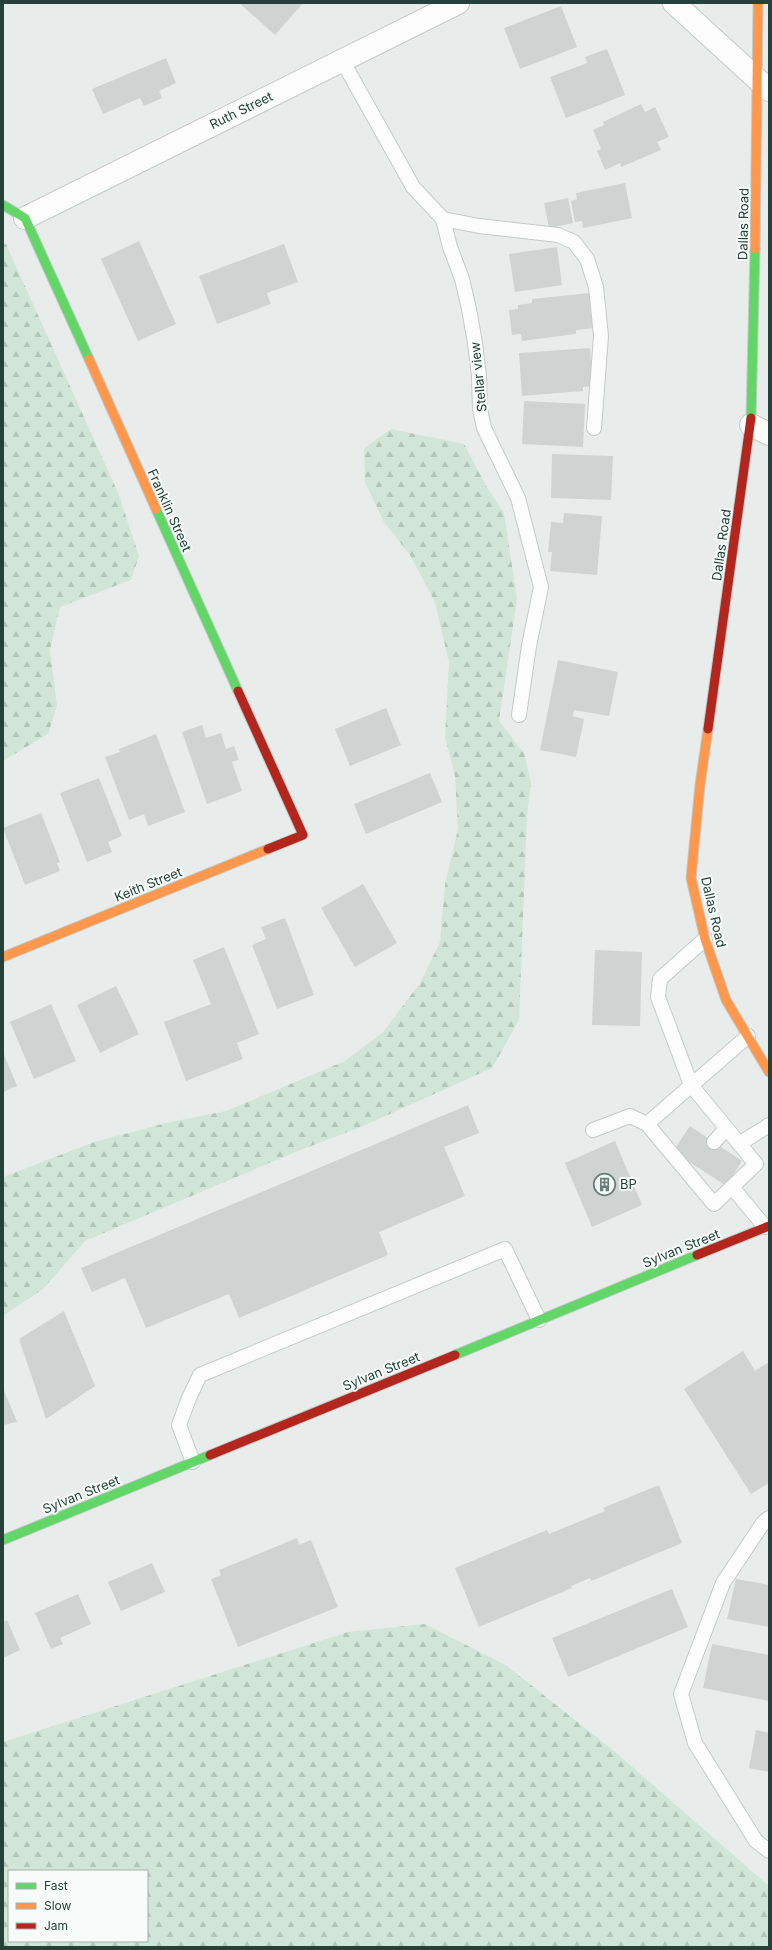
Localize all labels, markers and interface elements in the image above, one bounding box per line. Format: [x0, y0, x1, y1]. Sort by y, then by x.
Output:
street label: Ruth Street [207, 88, 275, 132]
street label: Dallas Road [734, 188, 752, 260]
street label: Stellar view [466, 341, 490, 413]
street label: Franklin Street [145, 466, 195, 554]
street label: Dallas Road [708, 508, 734, 582]
street label: Keith Street [112, 863, 184, 905]
street label: Dallas Road [698, 875, 730, 949]
building icon: BP [591, 1171, 617, 1197]
place label: BP [620, 1176, 637, 1192]
street label: Sylvan Street [640, 1225, 722, 1271]
street label: Sylvan Street [340, 1348, 422, 1394]
street label: Sylvan Street [40, 1471, 122, 1517]
legend [8, 1870, 148, 1942]
text: Fast [44, 1878, 68, 1893]
text: Slow [44, 1898, 72, 1913]
text: Jam [44, 1918, 68, 1933]

